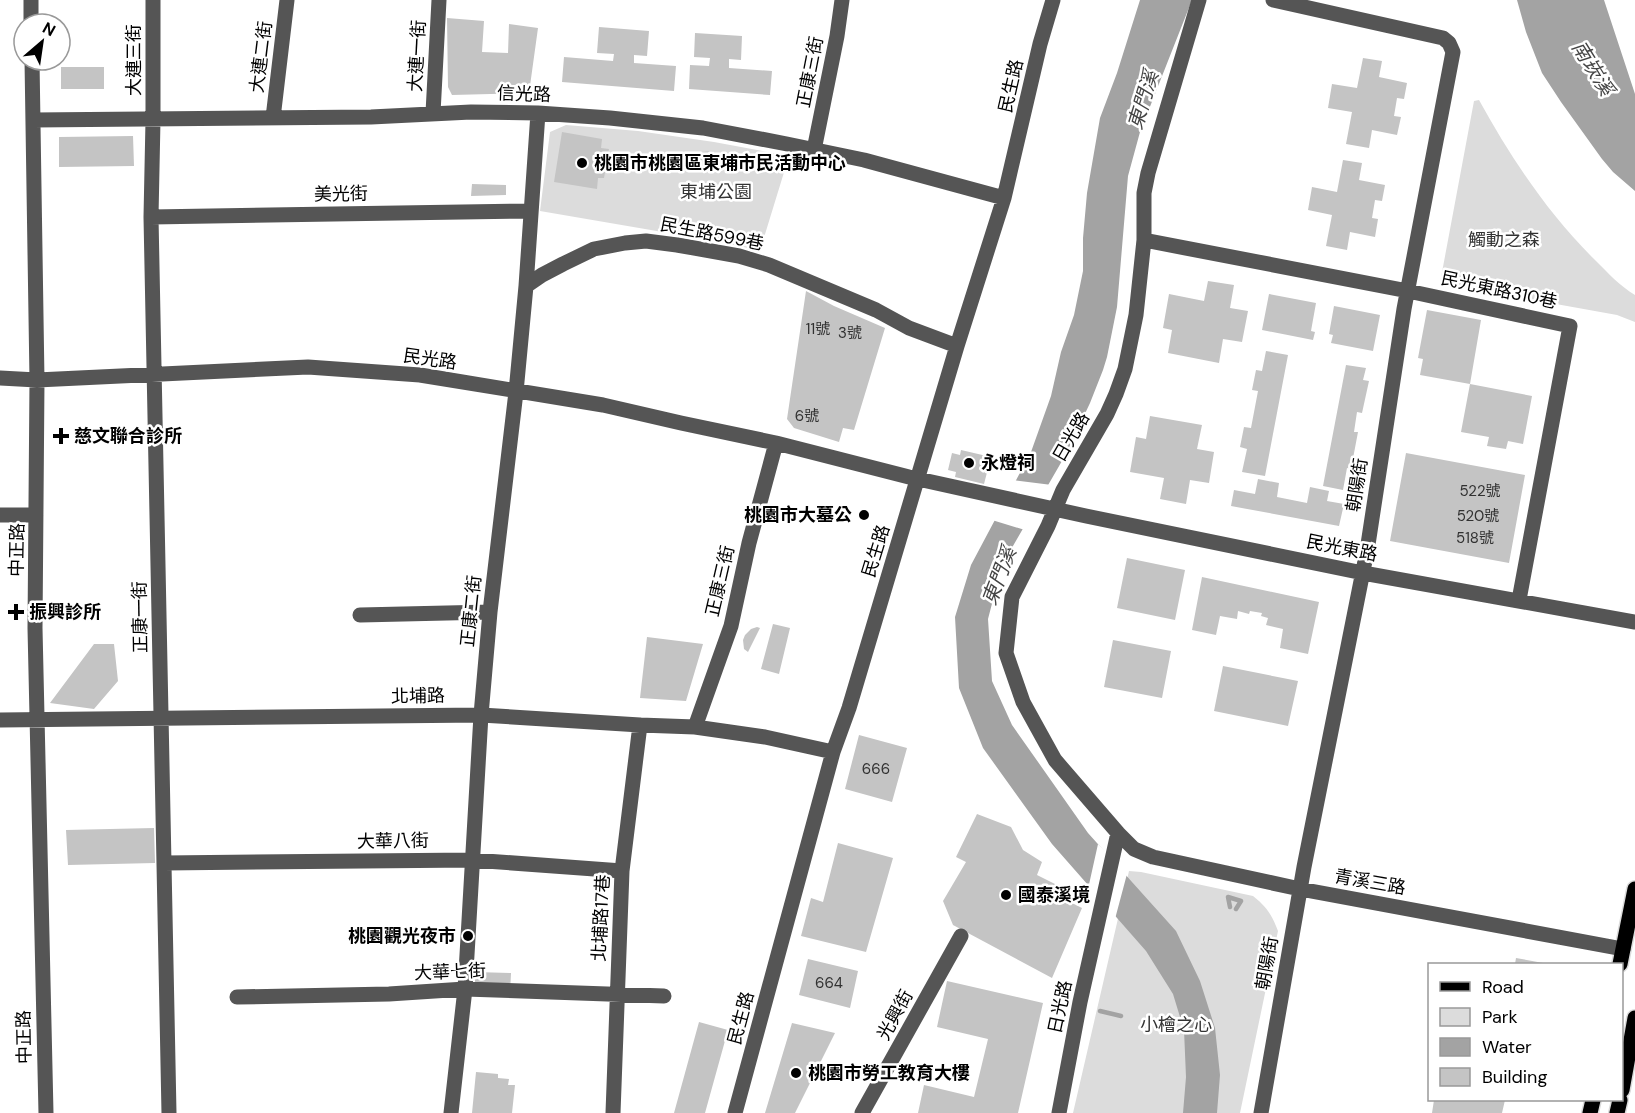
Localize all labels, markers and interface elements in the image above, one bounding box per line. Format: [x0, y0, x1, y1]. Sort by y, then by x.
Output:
north arrow [12, 12, 72, 72]
text: N [39, 17, 59, 41]
street label: 大連一街 [403, 19, 431, 93]
street label: 大連二街 [245, 20, 277, 94]
street label: 大連三街 [122, 24, 146, 96]
street label: 正康三街 [791, 34, 829, 110]
water label: 南崁溪 [1566, 36, 1622, 103]
street label: 民生路 [993, 57, 1029, 115]
water label: 東門溪 [1122, 65, 1165, 132]
street label: 信光路 [497, 81, 551, 107]
place label: 桃園市桃園區東埔市民活動中心 [594, 151, 846, 175]
marker: 桃園市桃園區東埔市民活動中心 [575, 156, 589, 170]
park label: 東埔公園 [680, 180, 752, 204]
street label: 美光街 [314, 182, 368, 206]
street label: 民生路599巷 [658, 212, 766, 256]
park label: 觸動之森 [1468, 228, 1540, 252]
street label: 民光東路310巷 [1439, 266, 1559, 314]
house number: 11號 [806, 319, 830, 339]
house number: 3號 [838, 323, 862, 343]
street label: 民光路 [402, 343, 458, 375]
house number: 6號 [795, 406, 819, 426]
street label: 日光路 [1047, 408, 1095, 466]
place label: 慈文聯合診所 [74, 424, 182, 448]
marker: 慈文聯合診所 [52, 427, 70, 445]
place label: 永燈祠 [981, 451, 1035, 475]
marker: 永燈祠 [962, 456, 976, 470]
street label: 朝陽街 [1341, 456, 1373, 514]
house number: 522號 [1459, 481, 1501, 501]
place label: 桃園市大墓公 [744, 503, 852, 527]
house number: 520號 [1457, 506, 1499, 526]
marker: 桃園市大墓公 [857, 508, 871, 522]
street label: 民生路 [857, 522, 895, 580]
street label: 中正路 [5, 523, 29, 577]
house number: 518號 [1456, 528, 1494, 548]
street label: 民光東路 [1304, 529, 1380, 567]
water label: 東門溪 [976, 541, 1023, 609]
street label: 正康三街 [700, 543, 740, 619]
street label: 正康二街 [455, 574, 487, 648]
street label: 正康一街 [127, 581, 153, 653]
place label: 振興診所 [29, 600, 101, 624]
marker: 振興診所 [7, 603, 25, 621]
street label: 北埔路 [391, 684, 445, 708]
house number: 666 [862, 759, 890, 779]
street label: 大華八街 [357, 828, 429, 854]
street label: 青溪三路 [1332, 864, 1408, 900]
street label: 北埔路17巷 [587, 874, 615, 962]
place label: 國泰溪境 [1018, 883, 1090, 907]
marker: 國泰溪境 [999, 888, 1013, 902]
place label: 桃園觀光夜市 [348, 924, 456, 948]
marker: 桃園觀光夜市 [461, 929, 475, 943]
street label: 朝陽街 [1250, 934, 1284, 992]
street label: 大華七街 [414, 959, 486, 985]
legend [1428, 963, 1623, 1101]
house number: 664 [815, 973, 843, 993]
text: Road [1482, 975, 1524, 999]
street label: 日光路 [1043, 978, 1077, 1036]
street label: 光興街 [871, 986, 919, 1044]
street label: 民生路 [722, 989, 760, 1047]
text: Park [1482, 1005, 1518, 1029]
street label: 中正路 [12, 1010, 36, 1064]
park label: 小檜之心 [1140, 1013, 1212, 1037]
text: Water [1482, 1035, 1532, 1059]
place label: 桃園市勞工教育大樓 [808, 1061, 970, 1085]
text: Building [1482, 1065, 1547, 1089]
marker: 桃園市勞工教育大樓 [789, 1066, 803, 1080]

